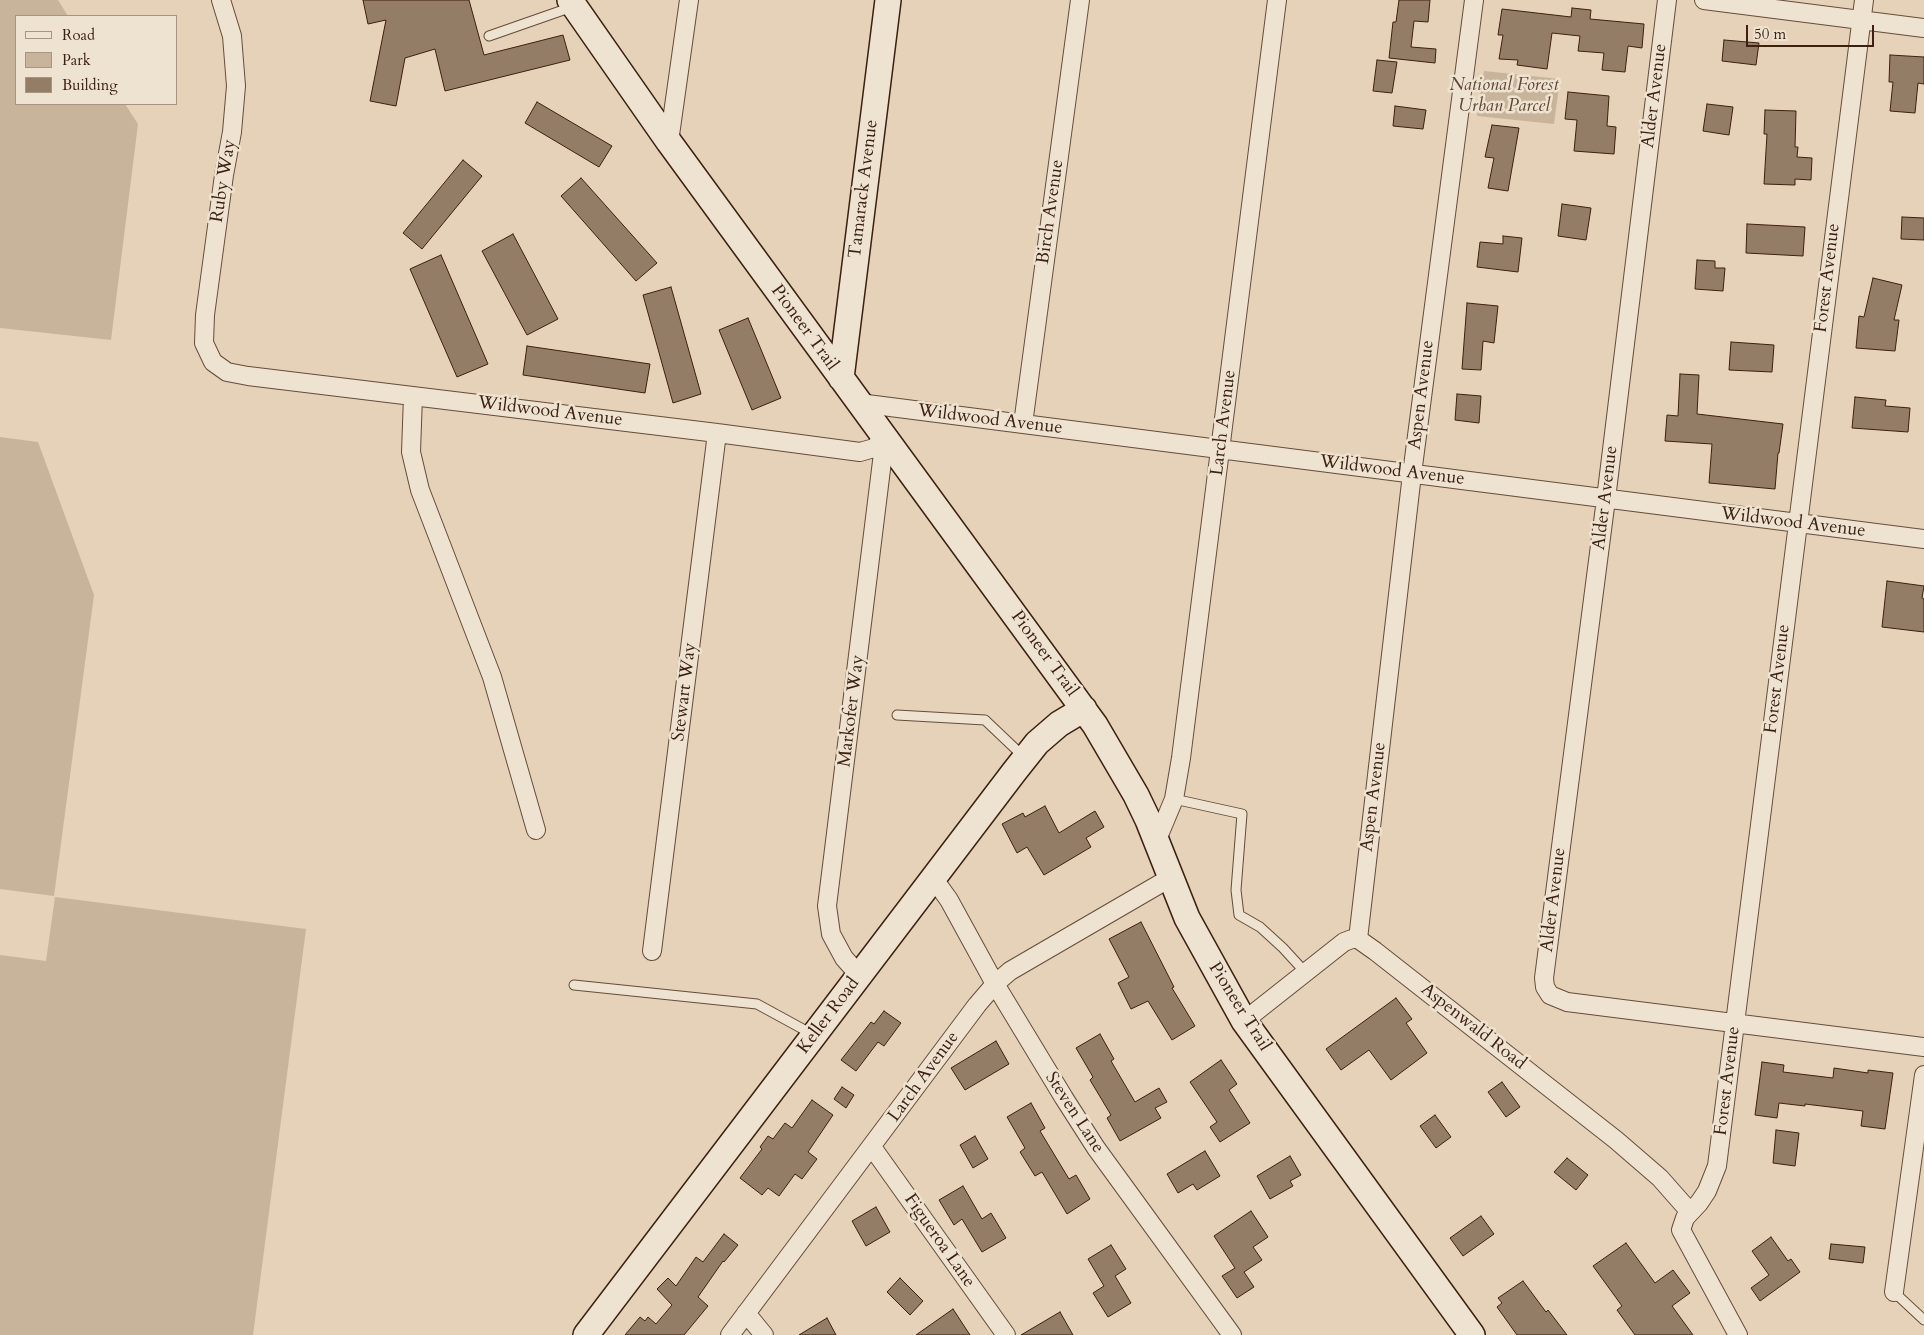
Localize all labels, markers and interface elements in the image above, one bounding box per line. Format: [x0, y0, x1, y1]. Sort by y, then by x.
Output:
legend [15, 15, 178, 105]
scale bar [1749, 15, 1876, 47]
text: 50 m [1754, 24, 1786, 44]
text: Road [62, 25, 95, 45]
street label: Alder Avenue [1638, 43, 1672, 149]
text: Park [62, 50, 91, 70]
text: Building [62, 75, 118, 95]
park label: National Forest Urban Parcel [1449, 75, 1559, 118]
street label: Tamarack Avenue [845, 119, 883, 259]
street label: Ruby Way [207, 138, 241, 224]
street label: Birch Avenue [1033, 158, 1069, 266]
street label: Forest Avenue [1811, 222, 1845, 334]
street label: Pioneer Trail [766, 281, 842, 375]
street label: Aspen Avenue [1405, 339, 1439, 451]
street label: Larch Avenue [1207, 369, 1241, 477]
street label: Wildwood Avenue [476, 392, 624, 432]
street label: Wildwood Avenue [916, 400, 1064, 440]
street label: Alder Avenue [1589, 445, 1623, 551]
street label: Wildwood Avenue [1318, 451, 1466, 491]
street label: Wildwood Avenue [1719, 503, 1867, 543]
street label: Pioneer Trail [1006, 607, 1082, 701]
street label: Forest Avenue [1761, 623, 1795, 735]
street label: Stewart Way [668, 641, 702, 743]
street label: Markofer Way [834, 654, 870, 768]
street label: Aspen Avenue [1357, 741, 1391, 853]
street label: Alder Avenue [1537, 847, 1571, 953]
street label: Pioneer Trail [1203, 959, 1275, 1055]
street label: Keller Road [793, 974, 865, 1058]
street label: Aspenwald Road [1416, 979, 1530, 1075]
street label: Forest Avenue [1711, 1025, 1745, 1137]
street label: Larch Avenue [884, 1028, 964, 1126]
street label: Steven Lane [1040, 1068, 1108, 1158]
street label: Figueroa Lane [899, 1190, 979, 1292]

